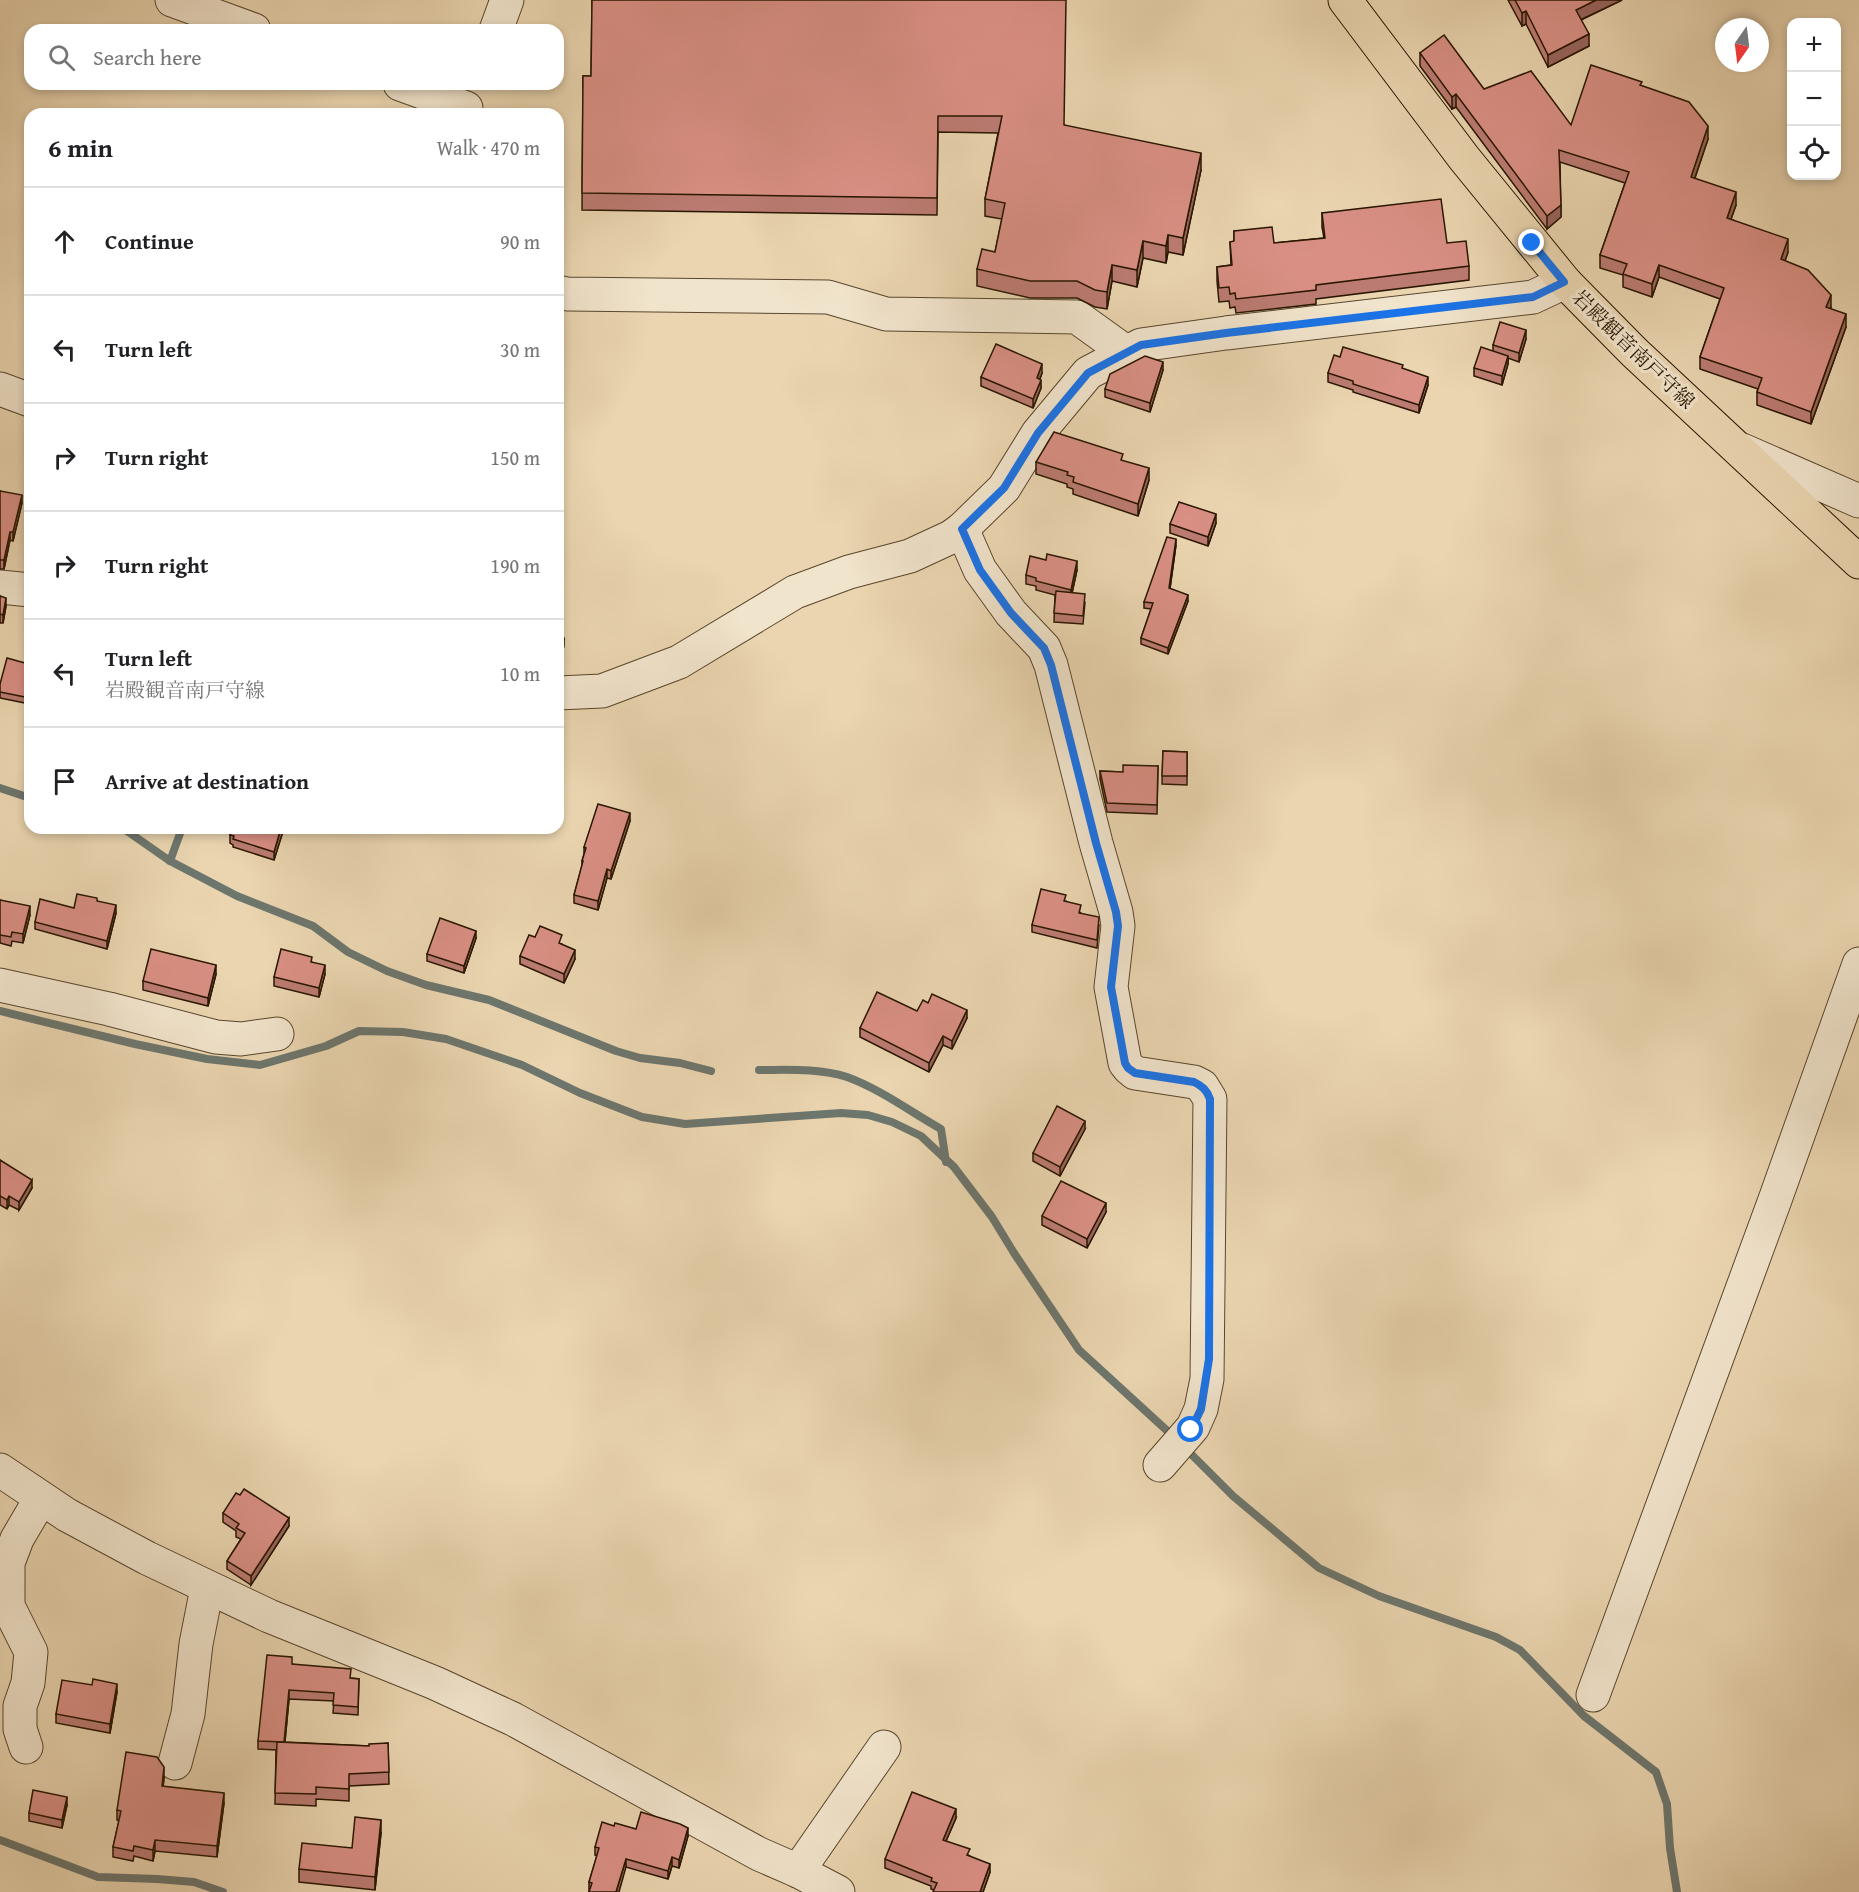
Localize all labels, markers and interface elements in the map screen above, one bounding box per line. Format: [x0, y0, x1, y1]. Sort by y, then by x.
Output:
north arrow [1715, 18, 1769, 72]
map controls [1787, 18, 1841, 180]
button: + [1787, 18, 1841, 72]
search box [24, 24, 564, 90]
icon: search [45, 41, 78, 74]
text: Search here [93, 41, 202, 73]
button: − [1787, 72, 1841, 126]
button: locate [1787, 126, 1841, 180]
text: 6 min [48, 128, 113, 167]
text: Walk · 470 m [437, 133, 540, 162]
icon: ahead [48, 225, 81, 258]
text: Continue [105, 225, 194, 257]
text: 90 m [500, 227, 540, 256]
route end [1518, 229, 1544, 255]
street label: 岩殿観音南戸守線 [1566, 283, 1702, 415]
icon: left [48, 333, 81, 366]
text: Turn left [105, 333, 192, 365]
text: 30 m [500, 335, 540, 364]
icon: right [48, 441, 81, 474]
text: Turn right [105, 441, 208, 473]
text: 150 m [490, 443, 540, 472]
icon: right [48, 549, 81, 582]
text: Turn right [105, 549, 208, 581]
text: 190 m [490, 551, 540, 580]
text: Turn left [105, 642, 192, 674]
icon: left [48, 657, 81, 690]
text: 10 m [500, 659, 540, 688]
text: 岩殿観音南戸守線 [105, 675, 265, 704]
icon: arrive [48, 765, 81, 798]
text: Arrive at destination [105, 765, 309, 797]
route start [1177, 1416, 1203, 1442]

